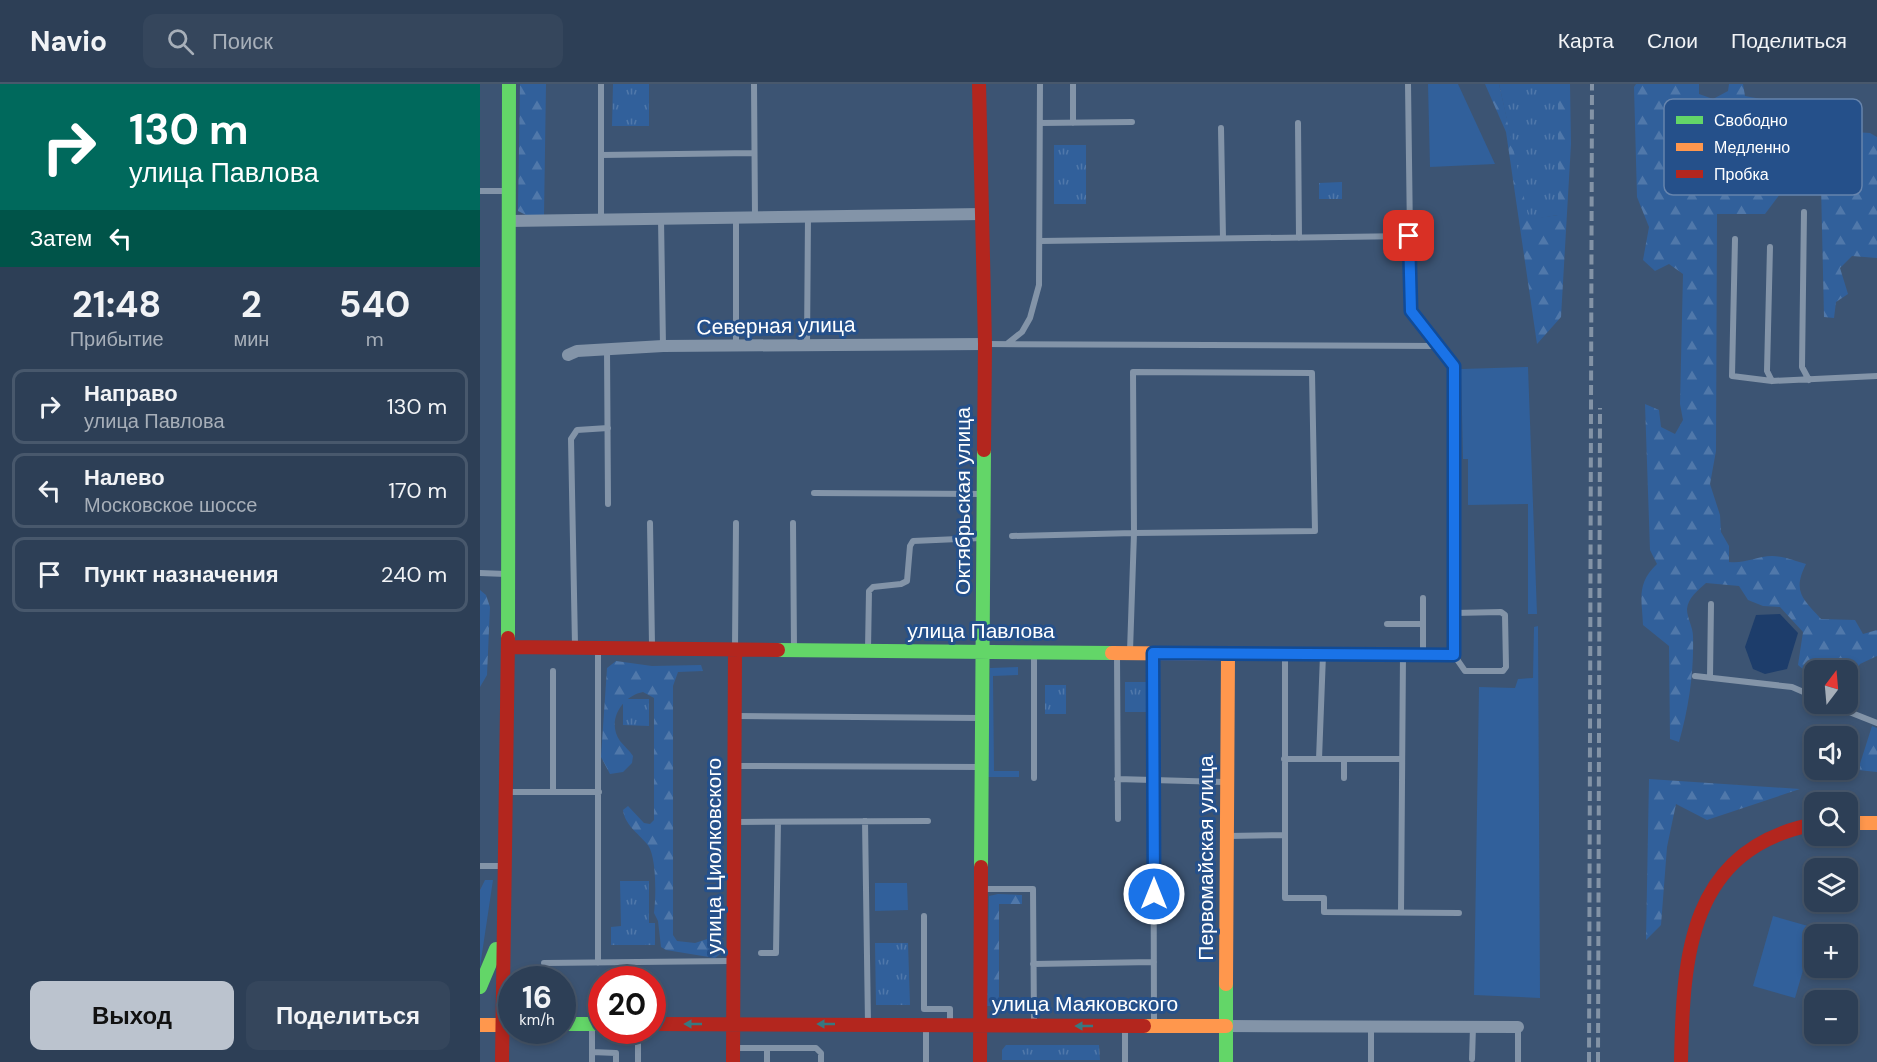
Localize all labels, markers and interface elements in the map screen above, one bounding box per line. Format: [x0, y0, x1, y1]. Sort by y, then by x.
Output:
search box [143, 14, 563, 68]
text: Navio [30, 23, 107, 60]
icon: search [164, 25, 197, 58]
text: Поиск [212, 27, 273, 56]
text: Карта [1558, 27, 1614, 55]
text: Слои [1647, 27, 1698, 55]
text: Поделиться [1731, 27, 1847, 55]
legend [1664, 99, 1862, 195]
text: 130 m [129, 102, 249, 157]
icon: right [30, 108, 108, 186]
text: Свободно [1714, 110, 1788, 131]
text: Медленно [1714, 137, 1790, 158]
text: улица Павлова [129, 155, 319, 190]
text: Пробка [1714, 164, 1769, 185]
pin [1383, 210, 1434, 261]
icon: arrive [1392, 219, 1425, 252]
icon: left [104, 222, 137, 255]
text: Затем [30, 224, 92, 253]
text: 21:48 [72, 281, 161, 328]
text: 2 [241, 281, 262, 328]
text: 540 [339, 281, 410, 328]
street label: Северная улица [696, 311, 856, 341]
text: Прибытие [70, 326, 164, 352]
text: мин [233, 326, 269, 352]
text: m [366, 326, 384, 352]
text: Направо [84, 379, 178, 408]
icon: right [33, 390, 66, 423]
text: 130 m [387, 392, 447, 421]
street label: Октябрьская улица [949, 407, 977, 595]
text: улица Павлова [84, 408, 225, 434]
text: Налево [84, 463, 165, 492]
icon: left [33, 474, 66, 507]
text: 170 m [388, 476, 447, 505]
text: Московское шоссе [84, 492, 257, 518]
icon: arrive [33, 558, 66, 591]
text: Пункт назначения [84, 560, 279, 589]
text: 240 m [381, 560, 447, 589]
street label: улица Павлова [907, 617, 1055, 645]
north arrow [1804, 660, 1858, 714]
map controls [1804, 660, 1858, 1044]
button: sound [1804, 726, 1858, 780]
street label: Первомайская улица [1192, 755, 1220, 961]
street label: улица Циолковского [700, 758, 728, 954]
button: search [1804, 792, 1858, 846]
button: layers [1804, 858, 1858, 912]
position arrow [1122, 862, 1186, 926]
button: + [1804, 924, 1858, 978]
speed limit sign: 20 [588, 966, 666, 1044]
text: 16 [522, 978, 552, 1017]
button: Выход [30, 981, 234, 1050]
button: Поделиться [246, 981, 450, 1050]
street label: улица Маяковского [992, 990, 1178, 1018]
button: − [1804, 990, 1858, 1044]
text: km/h [519, 1010, 555, 1030]
one-way arrow [683, 1019, 702, 1029]
one-way arrow [816, 1020, 835, 1029]
one-way arrow [1074, 1021, 1093, 1030]

